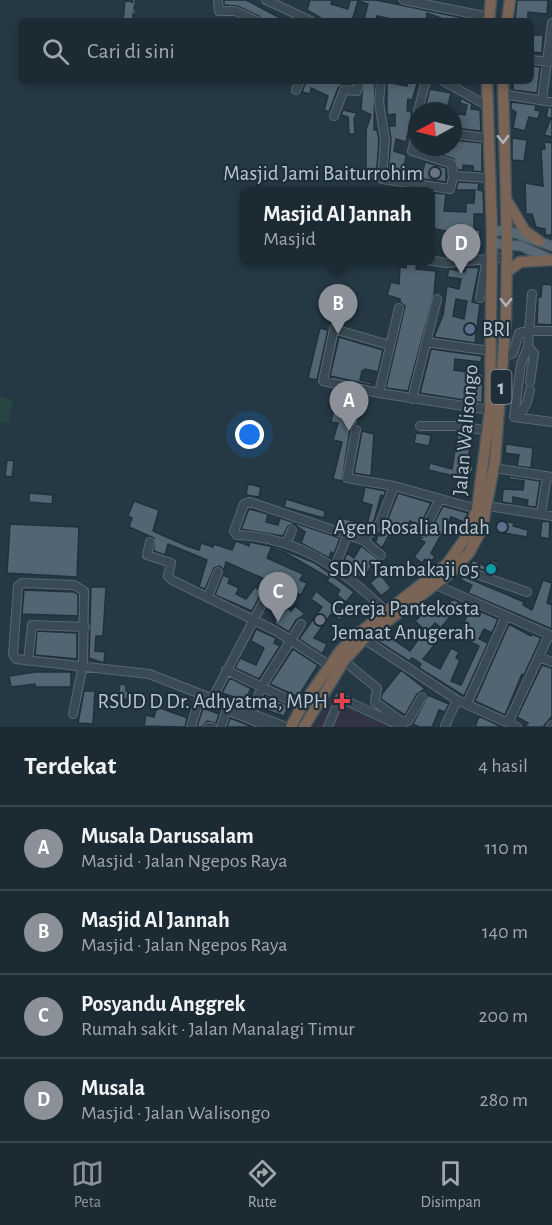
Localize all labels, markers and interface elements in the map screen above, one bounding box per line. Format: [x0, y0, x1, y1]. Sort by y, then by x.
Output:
search box [18, 18, 534, 84]
icon: search [39, 35, 72, 68]
text: Cari di sini [87, 40, 175, 62]
north arrow [408, 102, 462, 156]
one-way arrow [497, 135, 509, 144]
place label: Masjid Jami Baiturrohim [223, 163, 423, 184]
marker: Masjid Jami Baiturrohim [428, 166, 442, 180]
popup [240, 187, 435, 265]
text: Masjid Al Jannah [263, 203, 412, 225]
pin: D [442, 224, 480, 274]
text: Masjid [263, 229, 316, 249]
pin: B [318, 284, 358, 334]
one-way arrow [500, 297, 512, 306]
place label: BRI [482, 319, 511, 340]
marker: BRI [463, 322, 477, 336]
street label: Jalan Walisongo [449, 364, 482, 497]
road number: 1 [490, 370, 512, 404]
pin: A [330, 382, 368, 431]
your location [235, 420, 264, 449]
place label: Agen Rosalia Indah [334, 517, 490, 538]
marker: Agen Rosalia Indah [495, 520, 509, 534]
place label: SDN Tambakaji 05 [329, 559, 479, 580]
marker: SDN Tambakaji 05 [484, 562, 498, 576]
pin: C [258, 572, 298, 622]
place label: Gereja Pantekosta Jemaat Anugerah [332, 598, 480, 643]
marker: Gereja Pantekosta Jemaat Anugerah [313, 613, 327, 627]
place label: RSUD D Dr. Adhyatma, MPH [98, 691, 328, 712]
marker: RSUD D Dr. Adhyatma, MPH [333, 692, 351, 710]
text: Terdekat [24, 753, 116, 779]
text: 4 hasil [478, 756, 528, 776]
text: Musala Darussalam [81, 825, 254, 847]
text: A [38, 838, 50, 858]
text: 110 m [484, 838, 528, 858]
text: Masjid · Jalan Ngepos Raya [81, 851, 288, 871]
text: Masjid Al Jannah [81, 909, 230, 931]
text: B [38, 922, 49, 942]
text: 140 m [482, 922, 528, 942]
text: Masjid · Jalan Ngepos Raya [81, 935, 288, 955]
text: Posyandu Anggrek [81, 993, 245, 1015]
text: C [38, 1006, 49, 1026]
text: 200 m [478, 1006, 528, 1026]
text: Rumah sakit · Jalan Manalagi Timur [81, 1019, 355, 1039]
text: Musala [81, 1077, 145, 1099]
text: D [37, 1090, 50, 1110]
text: 280 m [480, 1090, 528, 1110]
text: Masjid · Jalan Walisongo [81, 1103, 270, 1123]
tab: Peta [71, 1157, 104, 1212]
tab: Rute [246, 1157, 279, 1212]
tab: Disimpan [421, 1157, 481, 1212]

